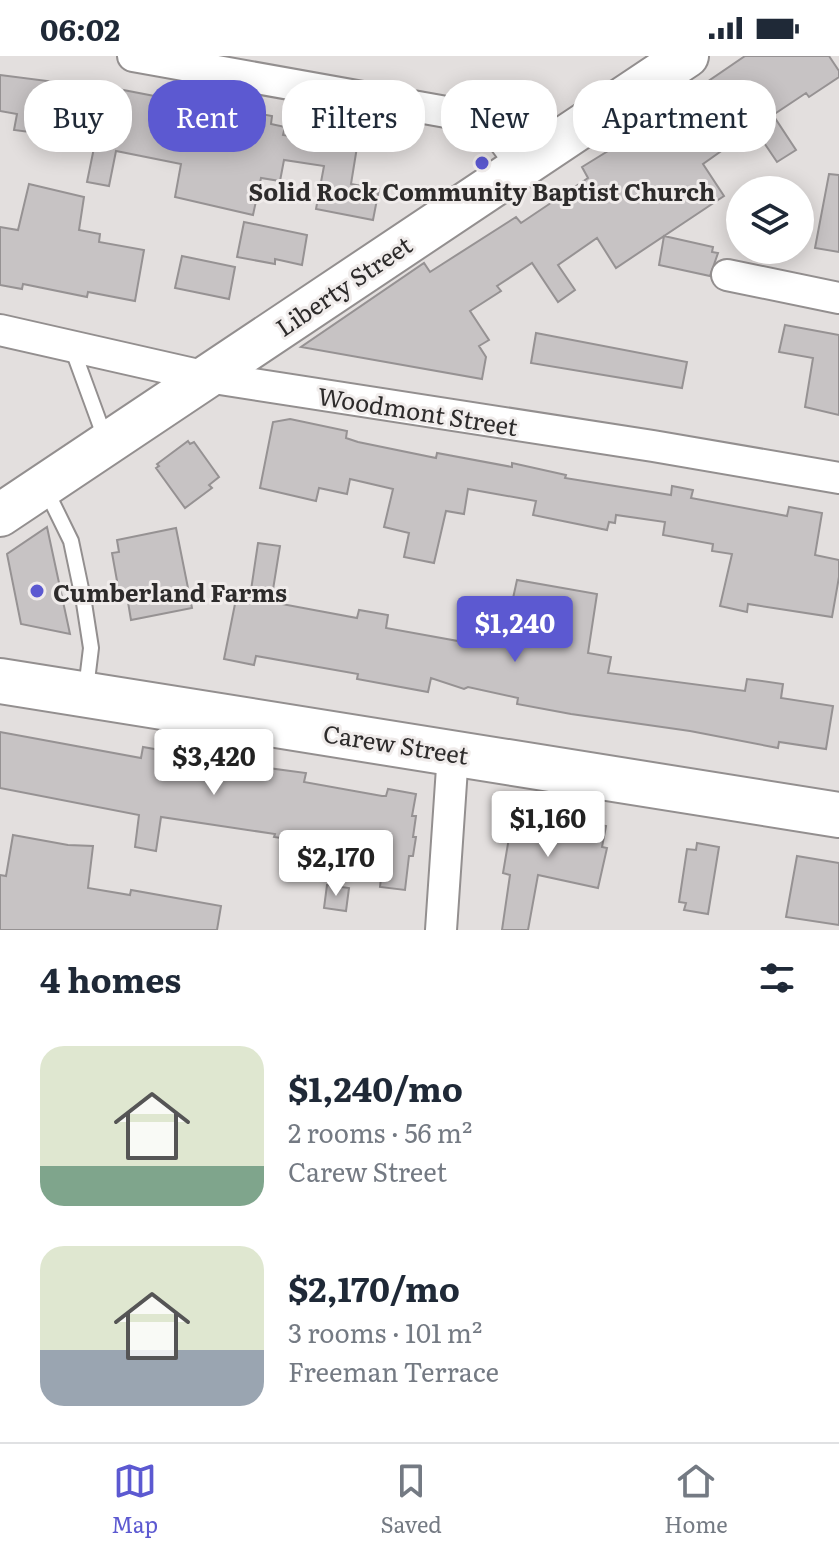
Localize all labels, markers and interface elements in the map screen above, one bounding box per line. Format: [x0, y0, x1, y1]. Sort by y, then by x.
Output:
text: 06:02 [40, 6, 120, 50]
chip: Buy [24, 80, 132, 152]
chip: Rent [148, 80, 266, 152]
chip: Filters [282, 80, 425, 152]
chip: New [441, 80, 557, 152]
chip: Apartment [573, 80, 776, 152]
marker: Solid Rock Community Baptist Church [473, 154, 491, 172]
place label: Solid Rock Community Baptist Church [249, 173, 715, 208]
map controls [726, 176, 814, 264]
button: layers [726, 176, 814, 264]
street label: Liberty Street [268, 226, 418, 344]
street label: Woodmont Street [315, 377, 521, 443]
place label: Cumberland Farms [53, 574, 287, 609]
marker: Cumberland Farms [28, 582, 46, 600]
pin: $1,240 [450, 596, 580, 664]
text: $1,240 [475, 602, 555, 641]
street label: Carew Street [321, 714, 471, 772]
pin: $3,420 [149, 729, 279, 797]
text: $3,420 [172, 735, 256, 774]
pin: $1,160 [483, 791, 613, 859]
text: $1,160 [510, 797, 586, 836]
pin: $2,170 [271, 830, 401, 898]
text: $2,170 [297, 836, 375, 875]
text: 4 homes [40, 953, 181, 1003]
icon: filters [755, 956, 799, 1000]
text: $1,240/mo [288, 1062, 463, 1112]
icon: home [104, 1078, 200, 1174]
text: 2 rooms · 56 m² [288, 1112, 472, 1151]
text: Carew Street [288, 1151, 447, 1190]
text: $2,170/mo [288, 1262, 460, 1312]
icon: home [104, 1278, 200, 1374]
text: 3 rooms · 101 m² [288, 1312, 482, 1351]
text: Freeman Terrace [288, 1351, 499, 1390]
tab: Map [111, 1459, 158, 1540]
tab: Saved [381, 1459, 442, 1540]
tab: Home [664, 1459, 728, 1540]

